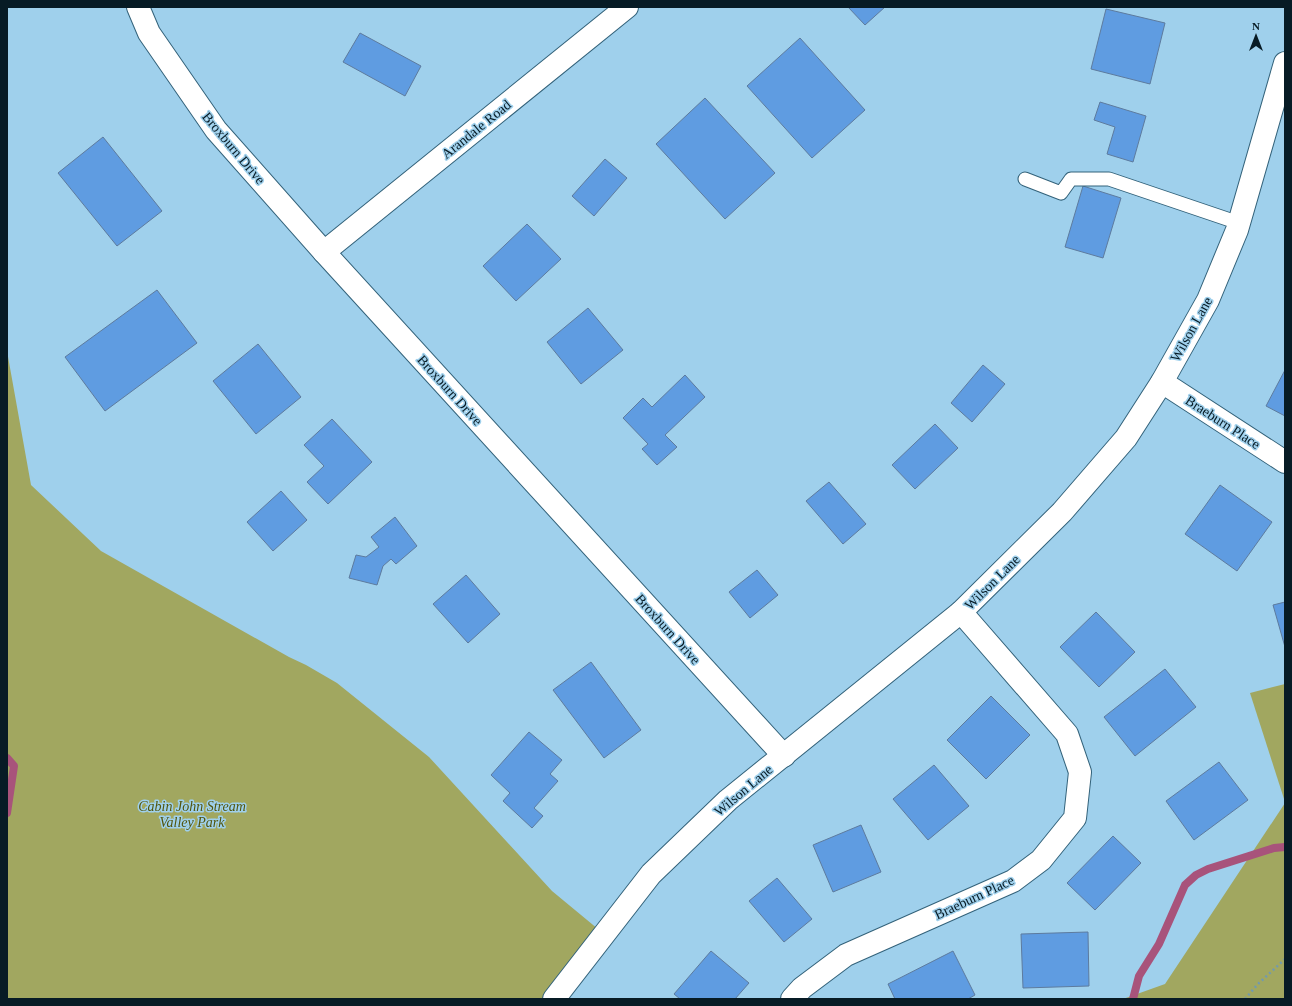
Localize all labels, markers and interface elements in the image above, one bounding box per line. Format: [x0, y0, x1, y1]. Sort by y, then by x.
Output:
north arrow [1236, 16, 1276, 56]
text: N [1252, 20, 1260, 32]
street label: Arandale Road [439, 97, 514, 162]
street label: Broxburn Drive [199, 109, 268, 187]
street label: Wilson Lane [1168, 294, 1215, 364]
street label: Broxburn Drive [414, 352, 485, 428]
street label: Braeburn Place [1183, 393, 1263, 452]
street label: Wilson Lane [962, 552, 1023, 613]
street label: Broxburn Drive [632, 591, 703, 667]
street label: Wilson Lane [711, 762, 775, 819]
park label: Cabin John Stream Valley Park [138, 799, 246, 830]
street label: Braeburn Place [932, 872, 1016, 922]

